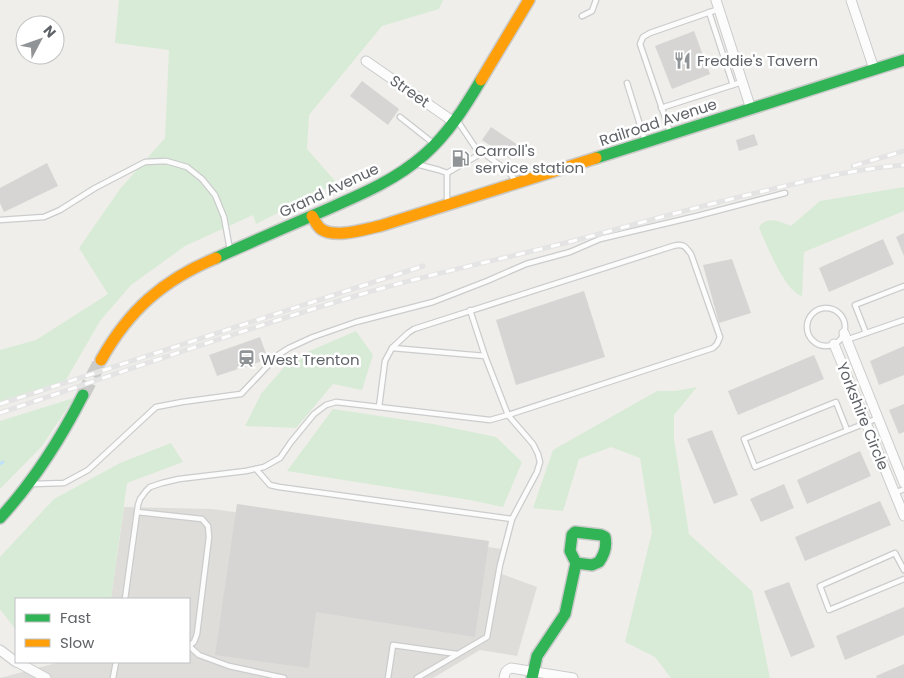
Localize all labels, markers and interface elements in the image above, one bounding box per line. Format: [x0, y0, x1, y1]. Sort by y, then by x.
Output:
north arrow [15, 15, 65, 65]
text: N [39, 21, 61, 42]
restaurant icon: Freddie's Tavern [673, 50, 693, 70]
place label: Freddie's Tavern [697, 50, 818, 71]
street label: Street [386, 70, 434, 112]
street label: Railroad Avenue [597, 93, 719, 151]
place label: Carroll's service station [475, 140, 584, 178]
fuel station icon: Carroll's service station [451, 149, 471, 169]
street label: Grand Avenue [276, 158, 382, 222]
station icon: West Trenton [237, 349, 257, 369]
place label: West Trenton [261, 349, 360, 370]
street label: Yorkshire Circle [832, 359, 894, 473]
legend [15, 598, 190, 663]
text: Fast [60, 607, 91, 628]
text: Slow [60, 632, 95, 653]

